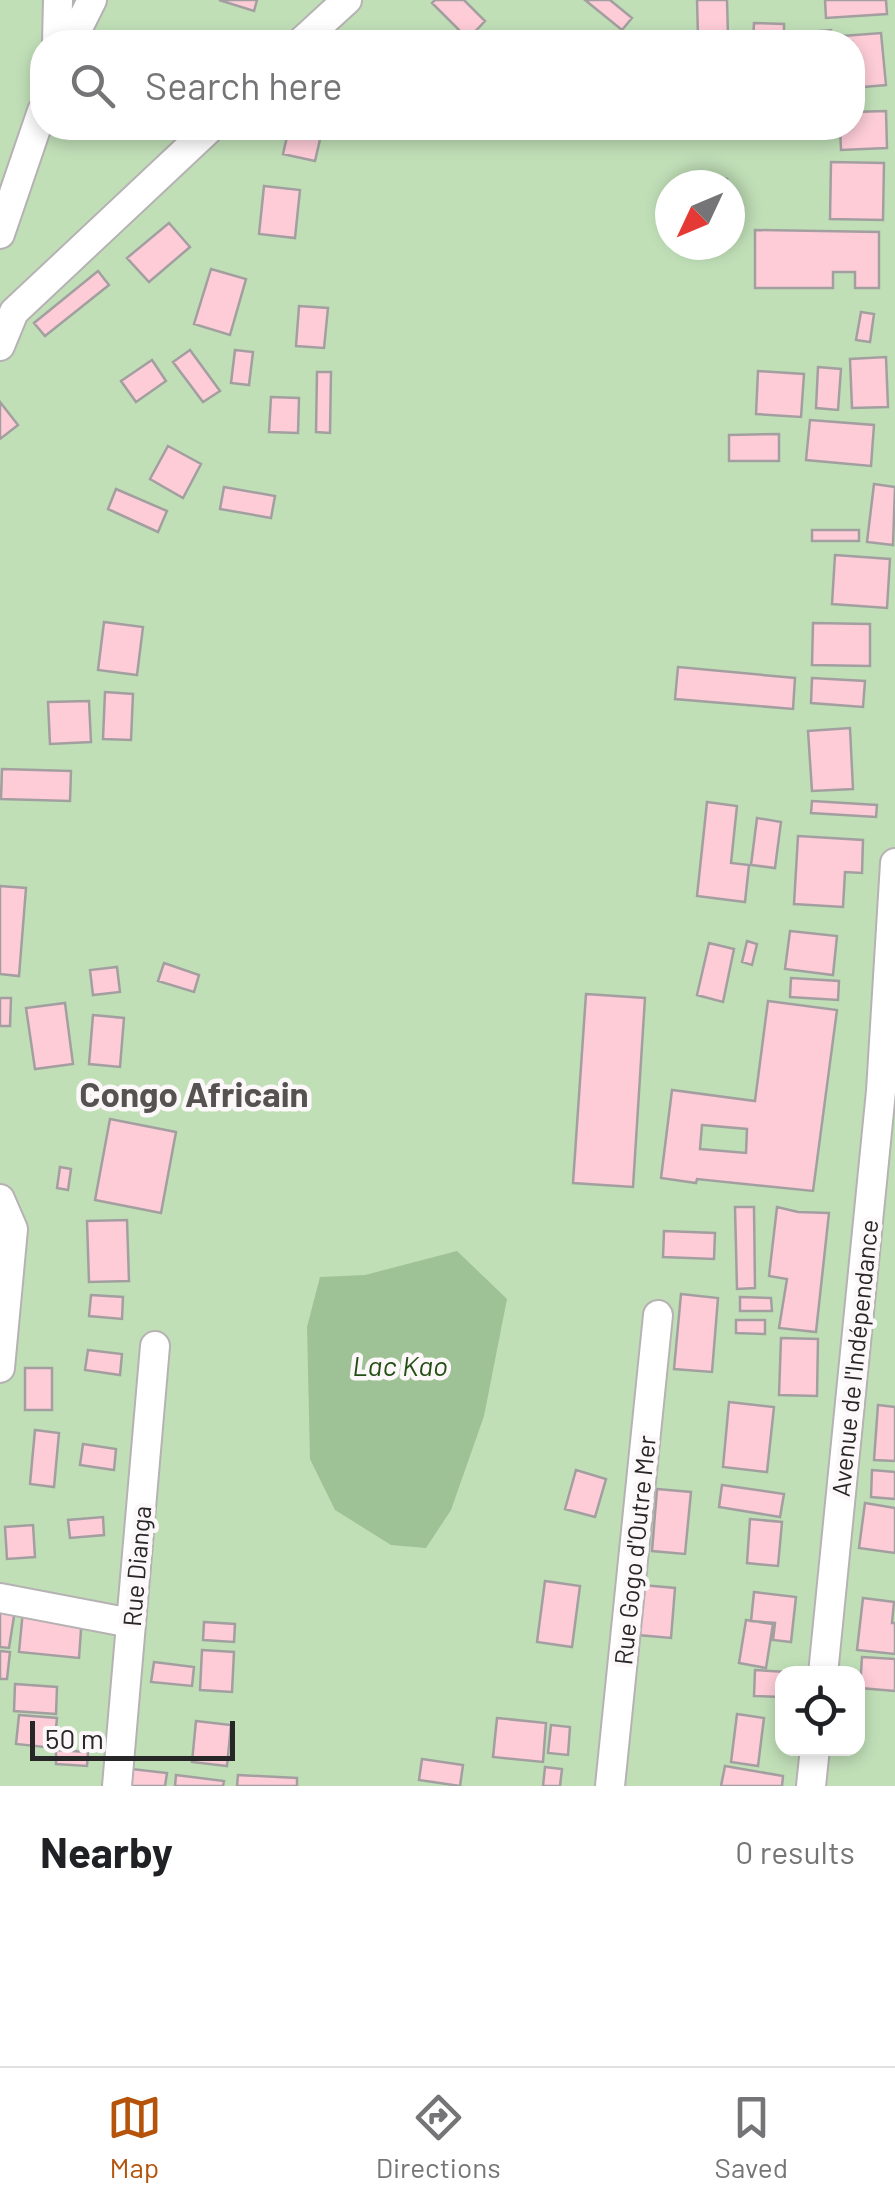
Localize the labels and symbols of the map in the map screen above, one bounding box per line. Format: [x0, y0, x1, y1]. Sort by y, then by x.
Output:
north arrow [655, 170, 745, 260]
district label: Congo Africain [79, 1072, 309, 1114]
street label: Avenue de l'Indépendance [825, 1218, 883, 1498]
water label: Lac Kao [352, 1348, 448, 1382]
street label: Rue Gogo d'Outre Mer [607, 1434, 661, 1666]
street label: Rue Dianga [116, 1504, 156, 1628]
scale bar [30, 1716, 235, 1760]

